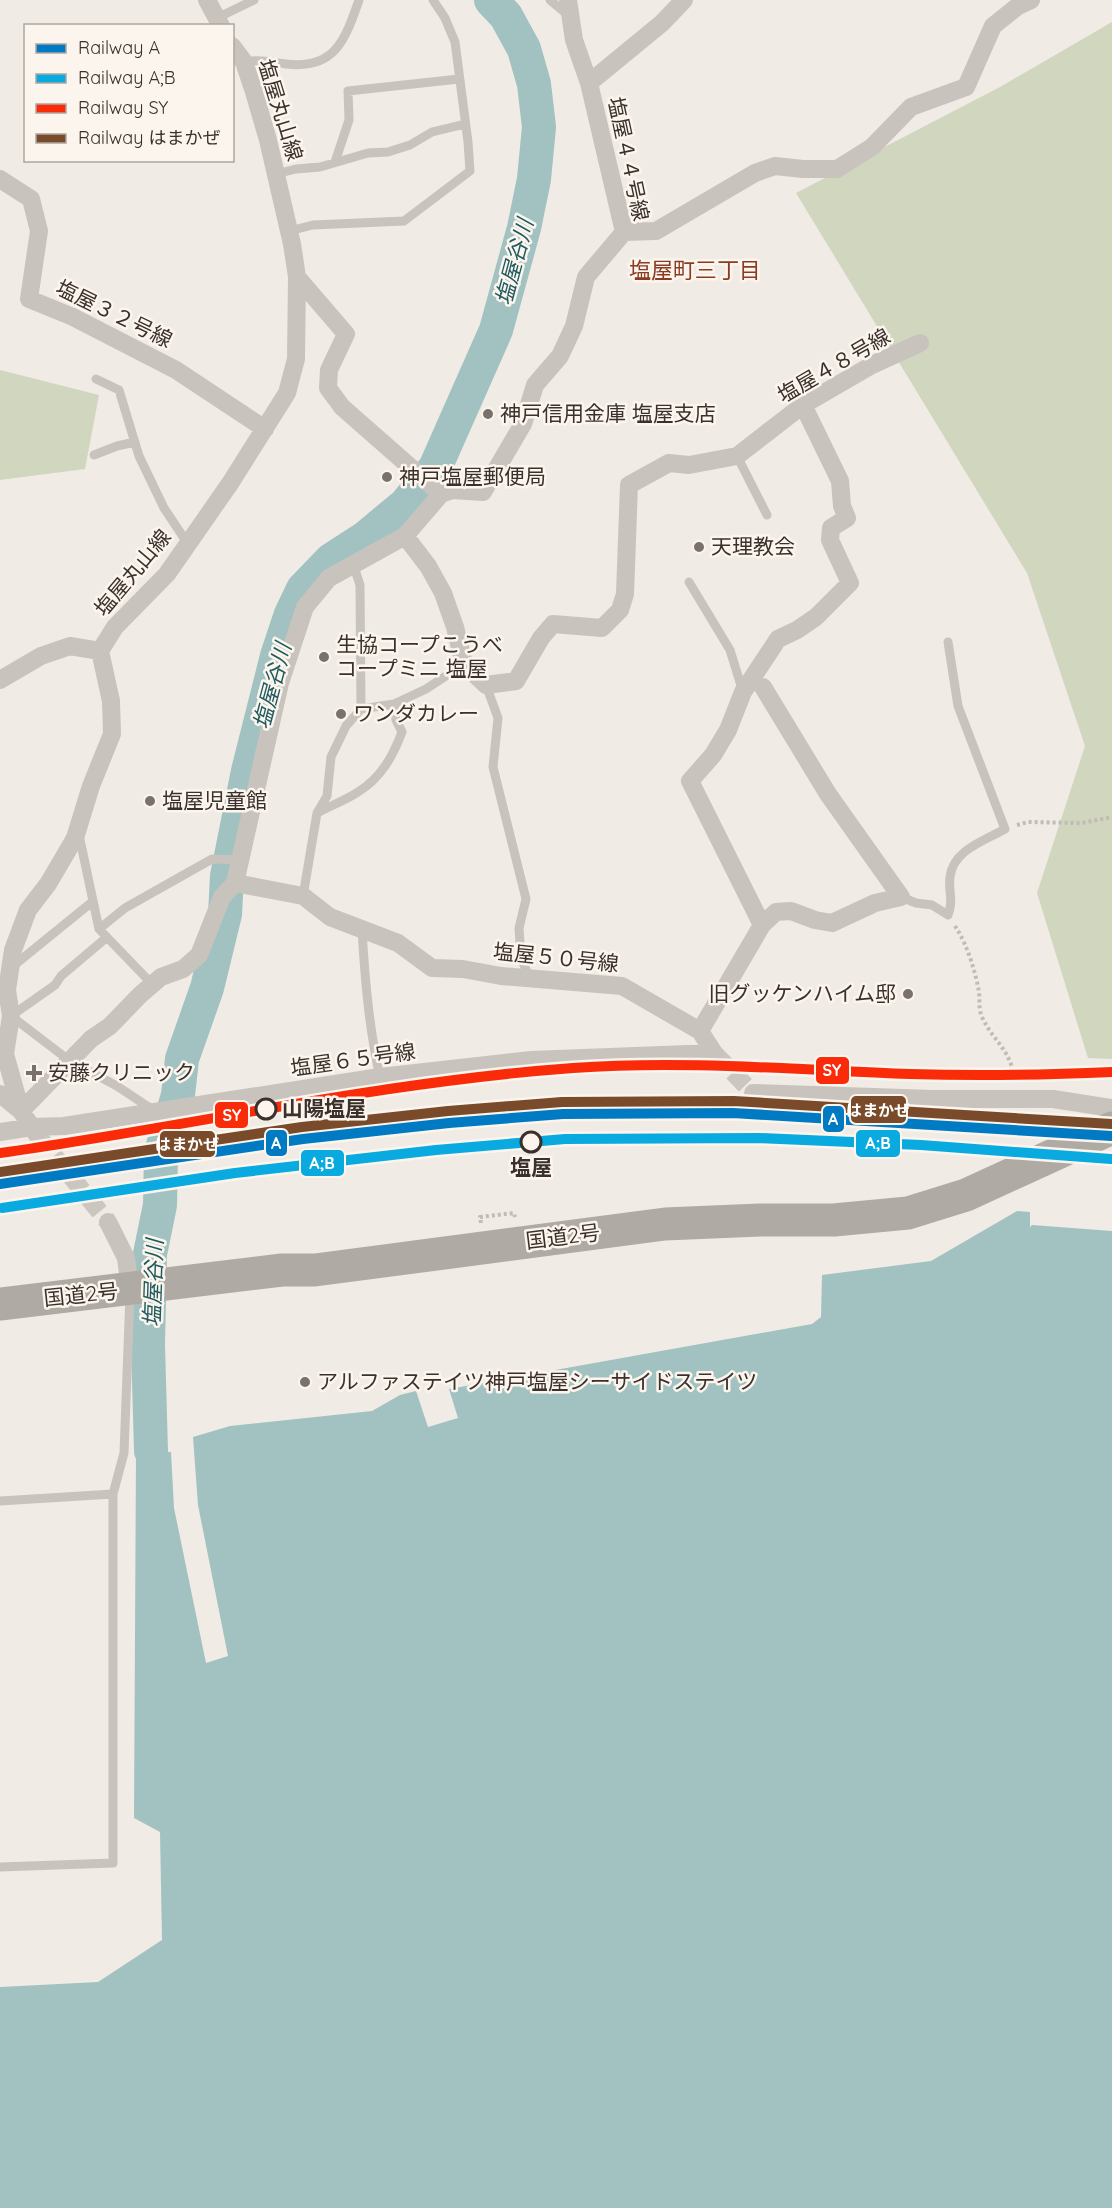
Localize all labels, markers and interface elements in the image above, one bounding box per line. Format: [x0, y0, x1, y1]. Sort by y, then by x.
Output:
legend [24, 24, 234, 162]
text: Railway A [78, 36, 160, 59]
street label: 塩屋丸山線 [253, 56, 309, 164]
text: Railway A;B [78, 66, 175, 89]
street label: 塩屋４４号線 [603, 94, 655, 223]
text: Railway SY [78, 96, 168, 119]
text: Railway はまかぜ [78, 126, 220, 149]
water label: 塩屋谷川 [489, 214, 539, 308]
district label: 塩屋町三丁目 [629, 256, 761, 284]
street label: 塩屋３２号線 [52, 274, 177, 352]
street label: 塩屋４８号線 [772, 322, 895, 408]
place label: 神戸信用金庫 塩屋支店 [500, 400, 716, 426]
marker: 神戸信用金庫 塩屋支店 [481, 407, 495, 421]
place label: 神戸塩屋郵便局 [399, 463, 546, 489]
marker: 神戸塩屋郵便局 [380, 470, 394, 484]
street label: 塩屋丸山線 [89, 524, 176, 621]
place label: 天理教会 [711, 533, 795, 559]
marker: 天理教会 [692, 540, 706, 554]
place label: 生協コープこうべ コープミニ 塩屋 [336, 631, 503, 681]
water label: 塩屋谷川 [247, 638, 297, 732]
marker: 生協コープこうべ コープミニ 塩屋 [317, 650, 331, 664]
place label: ワンダカレー [353, 700, 479, 726]
marker: ワンダカレー [334, 707, 348, 721]
place label: 塩屋児童館 [162, 787, 267, 813]
marker: 塩屋児童館 [143, 794, 157, 808]
street label: 塩屋５０号線 [492, 937, 620, 977]
place label: 旧グッケンハイム邸 [708, 980, 896, 1006]
marker: 旧グッケンハイム邸 [901, 987, 915, 1001]
street label: 塩屋６５号線 [289, 1037, 417, 1081]
line badge: SY [815, 1056, 850, 1085]
place label: 安藤クリニック [48, 1059, 195, 1085]
text: SY [823, 1060, 842, 1080]
marker: 安藤クリニック [25, 1064, 43, 1082]
place label: 山陽塩屋 [282, 1095, 366, 1121]
line badge: はまかぜ [850, 1095, 907, 1124]
marker: 山陽塩屋 [255, 1098, 277, 1120]
text: はまかぜ [846, 1100, 910, 1120]
line badge: SY [214, 1101, 249, 1129]
text: SY [223, 1105, 242, 1125]
line badge: A [822, 1105, 845, 1133]
text: A [828, 1109, 839, 1129]
line badge: A [265, 1129, 288, 1157]
line badge: A;B [855, 1129, 901, 1158]
line badge: はまかぜ [159, 1130, 216, 1158]
marker: 塩屋 [520, 1131, 542, 1153]
text: A [271, 1133, 282, 1153]
text: A;B [865, 1133, 891, 1153]
text: はまかぜ [155, 1134, 219, 1154]
line badge: A;B [300, 1149, 345, 1177]
text: A;B [309, 1153, 335, 1173]
place label: 塩屋 [510, 1154, 552, 1180]
street label: 国道2号 [524, 1219, 602, 1253]
water label: 塩屋谷川 [137, 1237, 169, 1327]
street label: 国道2号 [42, 1277, 119, 1311]
place label: アルファステイツ神戸塩屋シーサイドステイツ [317, 1368, 757, 1394]
marker: アルファステイツ神戸塩屋シーサイドステイツ [298, 1375, 312, 1389]

